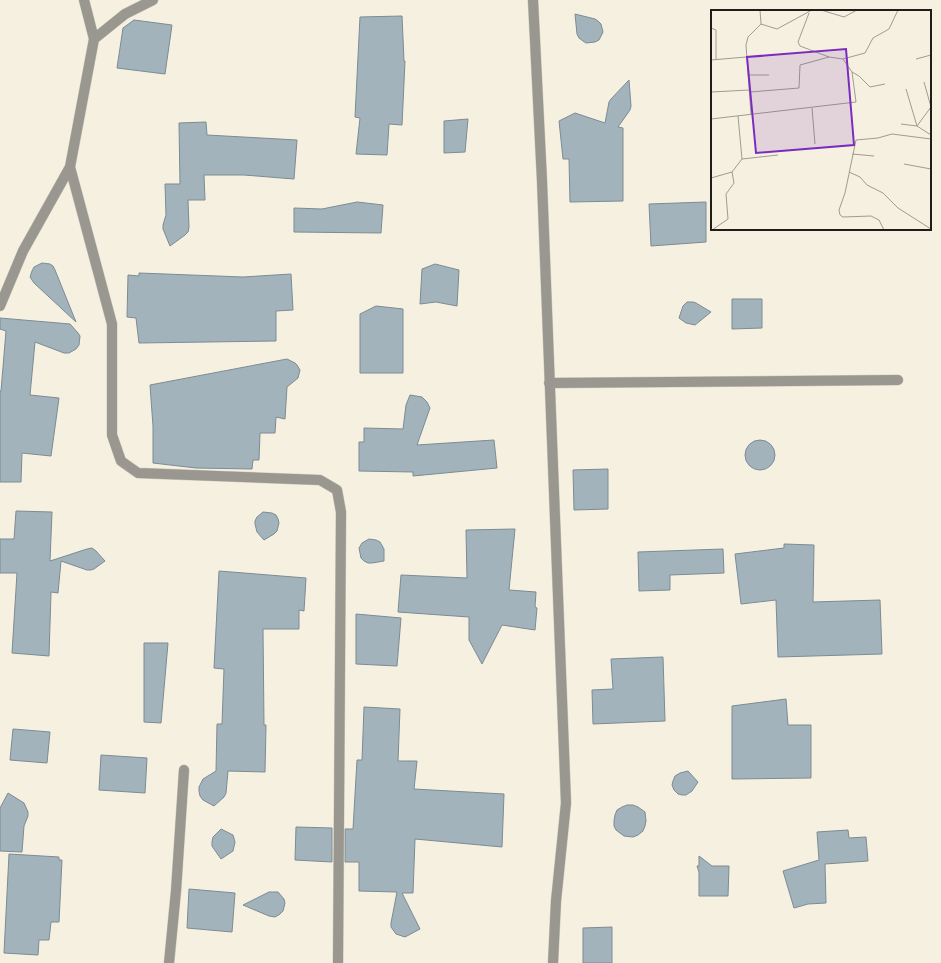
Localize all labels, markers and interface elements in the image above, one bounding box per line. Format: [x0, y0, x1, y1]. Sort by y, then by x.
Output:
inset map [711, 10, 931, 230]

